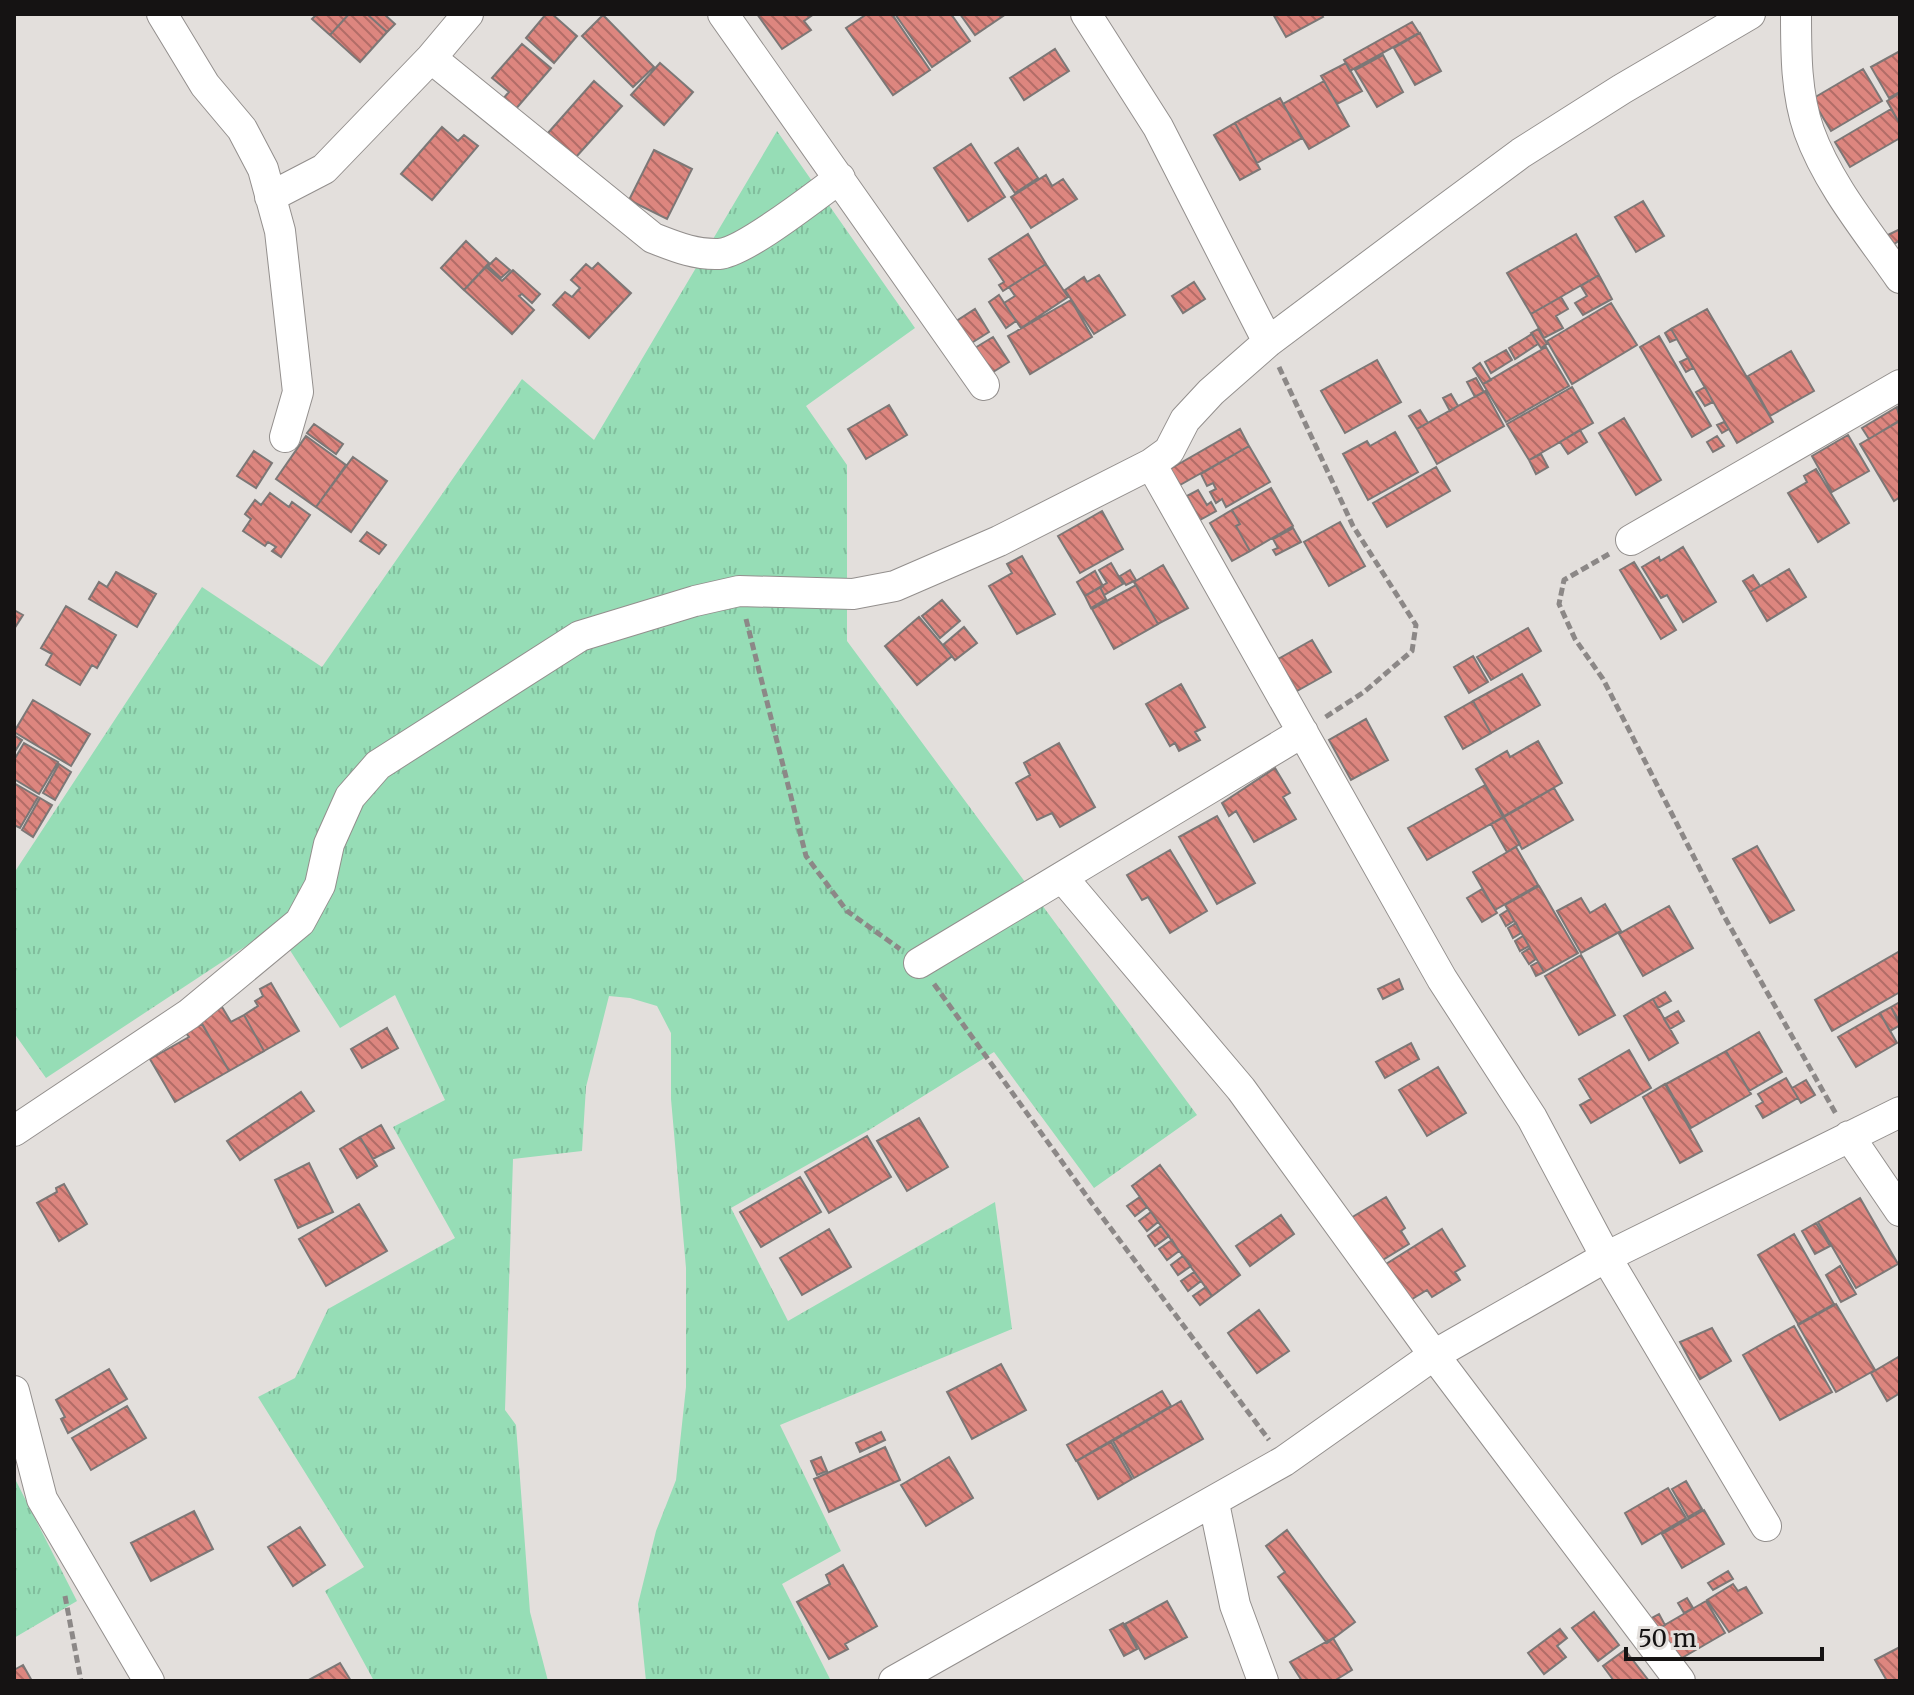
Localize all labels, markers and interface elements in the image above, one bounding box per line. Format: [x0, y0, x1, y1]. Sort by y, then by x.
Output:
scale bar [1626, 1611, 1822, 1661]
text: 50 m [1638, 1623, 1697, 1654]

